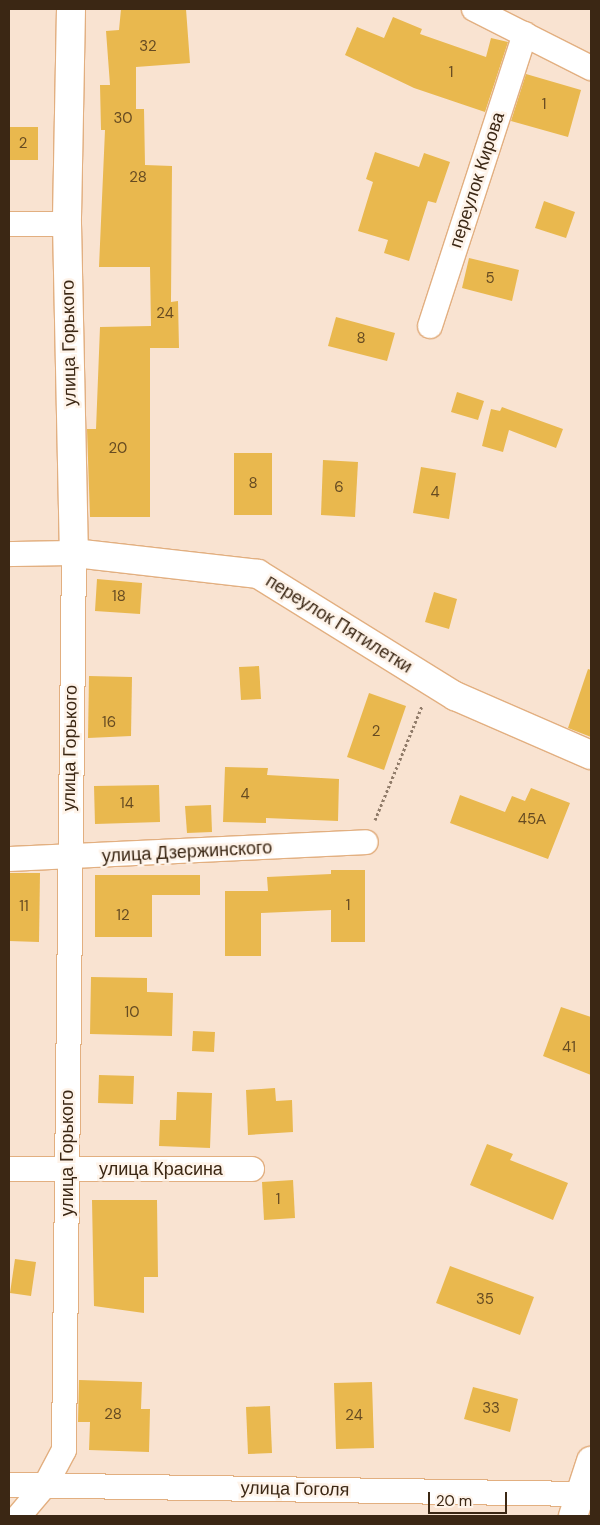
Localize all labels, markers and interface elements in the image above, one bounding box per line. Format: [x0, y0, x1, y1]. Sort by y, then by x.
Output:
house number: 32 [139, 38, 157, 56]
house number: 1 [449, 64, 453, 82]
house number: 1 [542, 96, 546, 114]
street label: переулок Кирова [445, 109, 509, 251]
house number: 30 [113, 110, 133, 128]
house number: 2 [19, 135, 27, 153]
house number: 28 [129, 169, 147, 187]
house number: 5 [485, 270, 495, 288]
street label: улица Горького [57, 280, 81, 406]
house number: 24 [156, 305, 174, 323]
house number: 8 [356, 330, 366, 348]
house number: 20 [109, 440, 127, 458]
house number: 8 [248, 475, 258, 493]
house number: 6 [334, 479, 344, 497]
house number: 4 [430, 484, 440, 502]
street label: переулок Пятилетки [262, 570, 416, 678]
house number: 18 [112, 588, 126, 606]
street label: улица Горького [58, 685, 82, 811]
house number: 16 [102, 714, 116, 732]
house number: 2 [372, 723, 380, 741]
house number: 4 [240, 786, 250, 804]
house number: 14 [120, 795, 134, 813]
house number: 45А [518, 811, 546, 829]
street label: улица Дзержинского [101, 837, 273, 867]
house number: 1 [346, 897, 350, 915]
house number: 11 [19, 898, 29, 916]
house number: 12 [116, 907, 130, 925]
house number: 10 [125, 1004, 139, 1022]
house number: 41 [562, 1039, 576, 1057]
street label: улица Горького [56, 1090, 78, 1216]
street label: улица Красина [99, 1158, 223, 1180]
house number: 1 [276, 1191, 280, 1209]
house number: 35 [476, 1291, 494, 1309]
house number: 33 [482, 1400, 500, 1418]
house number: 28 [104, 1406, 122, 1424]
house number: 24 [345, 1407, 363, 1425]
street label: улица Гоголя [240, 1477, 350, 1501]
scale bar [430, 1482, 509, 1514]
text: 20 m [436, 1491, 472, 1511]

